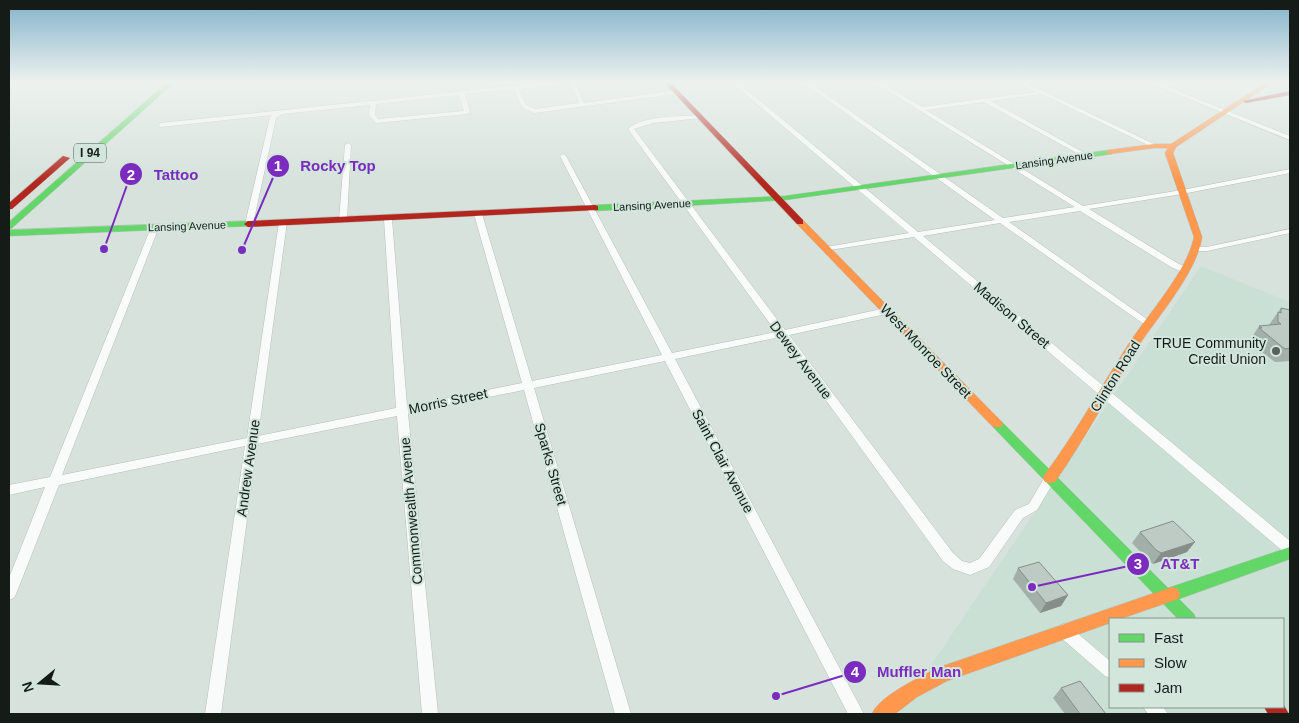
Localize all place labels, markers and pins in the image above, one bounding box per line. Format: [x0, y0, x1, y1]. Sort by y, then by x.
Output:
callout: Rocky Top [266, 151, 386, 181]
callout: Tattoo [118, 159, 208, 189]
place label: TRUE Community Credit Union [1153, 335, 1266, 367]
marker: TRUE Community Credit Union [1270, 345, 1282, 357]
callout: AT&T [1125, 549, 1209, 579]
callout: Muffler Man [842, 657, 971, 687]

